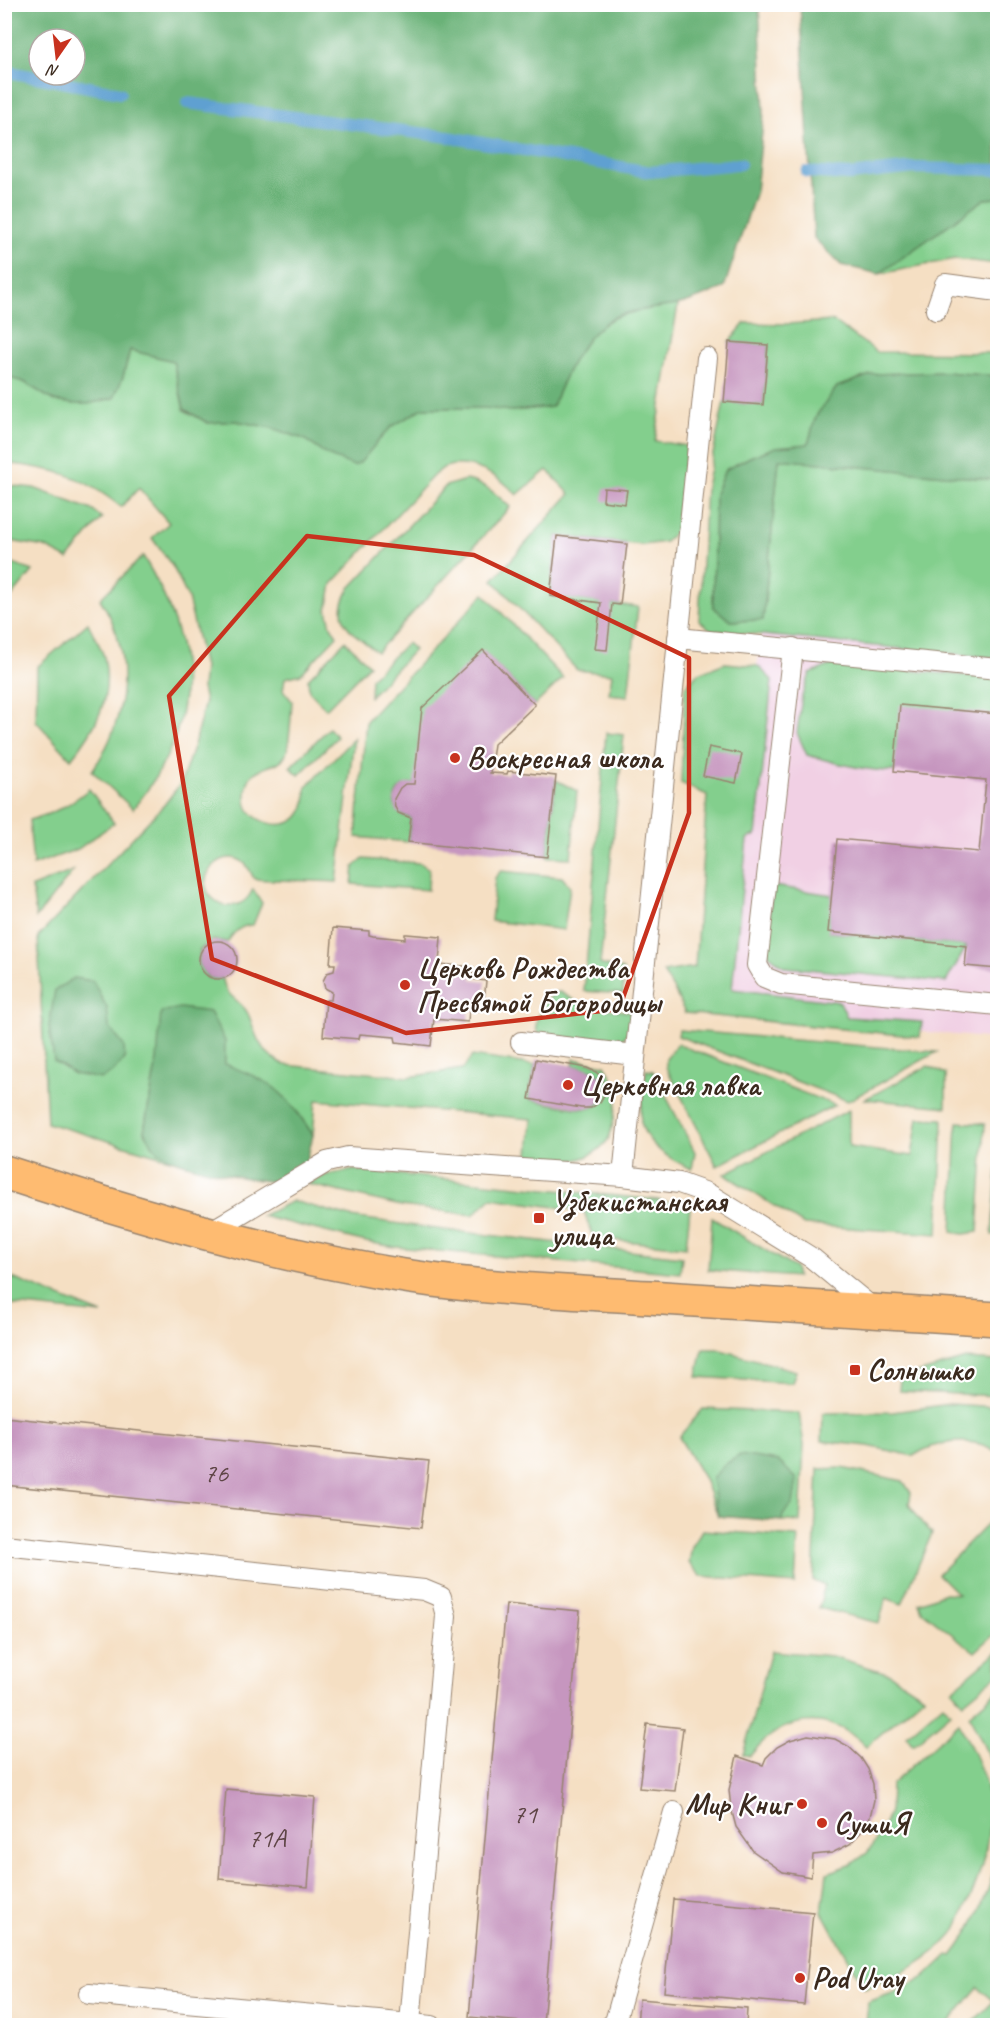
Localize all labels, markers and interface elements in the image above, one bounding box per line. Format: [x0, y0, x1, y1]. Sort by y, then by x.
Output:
north arrow [27, 27, 87, 87]
text: N [43, 59, 61, 81]
place label: Воскресная школа [467, 739, 665, 777]
marker: Воскресная школа [448, 751, 462, 765]
place label: Церковь Рождества Пресвятой Богородицы [417, 949, 663, 1021]
marker: Церковь Рождества Пресвятой Богородицы [398, 978, 412, 992]
place label: Церковная лавка [580, 1066, 763, 1104]
marker: Церковная лавка [561, 1078, 575, 1092]
place label: Узбекистанская улица [548, 1182, 729, 1254]
marker: Узбекистанская улица [532, 1211, 546, 1225]
place label: Солнышко [867, 1351, 975, 1389]
marker: Солнышко [848, 1363, 862, 1377]
house number: 76 [204, 1456, 229, 1490]
place label: Мир Книг [685, 1785, 794, 1823]
house number: 71 [513, 1797, 539, 1831]
marker: Мир Книг [795, 1797, 809, 1811]
place label: СушиЯ [834, 1804, 913, 1842]
marker: СушиЯ [815, 1816, 829, 1830]
house number: 71А [248, 1821, 287, 1855]
place label: Pod Uray [812, 1959, 906, 1997]
marker: Pod Uray [793, 1971, 807, 1985]

